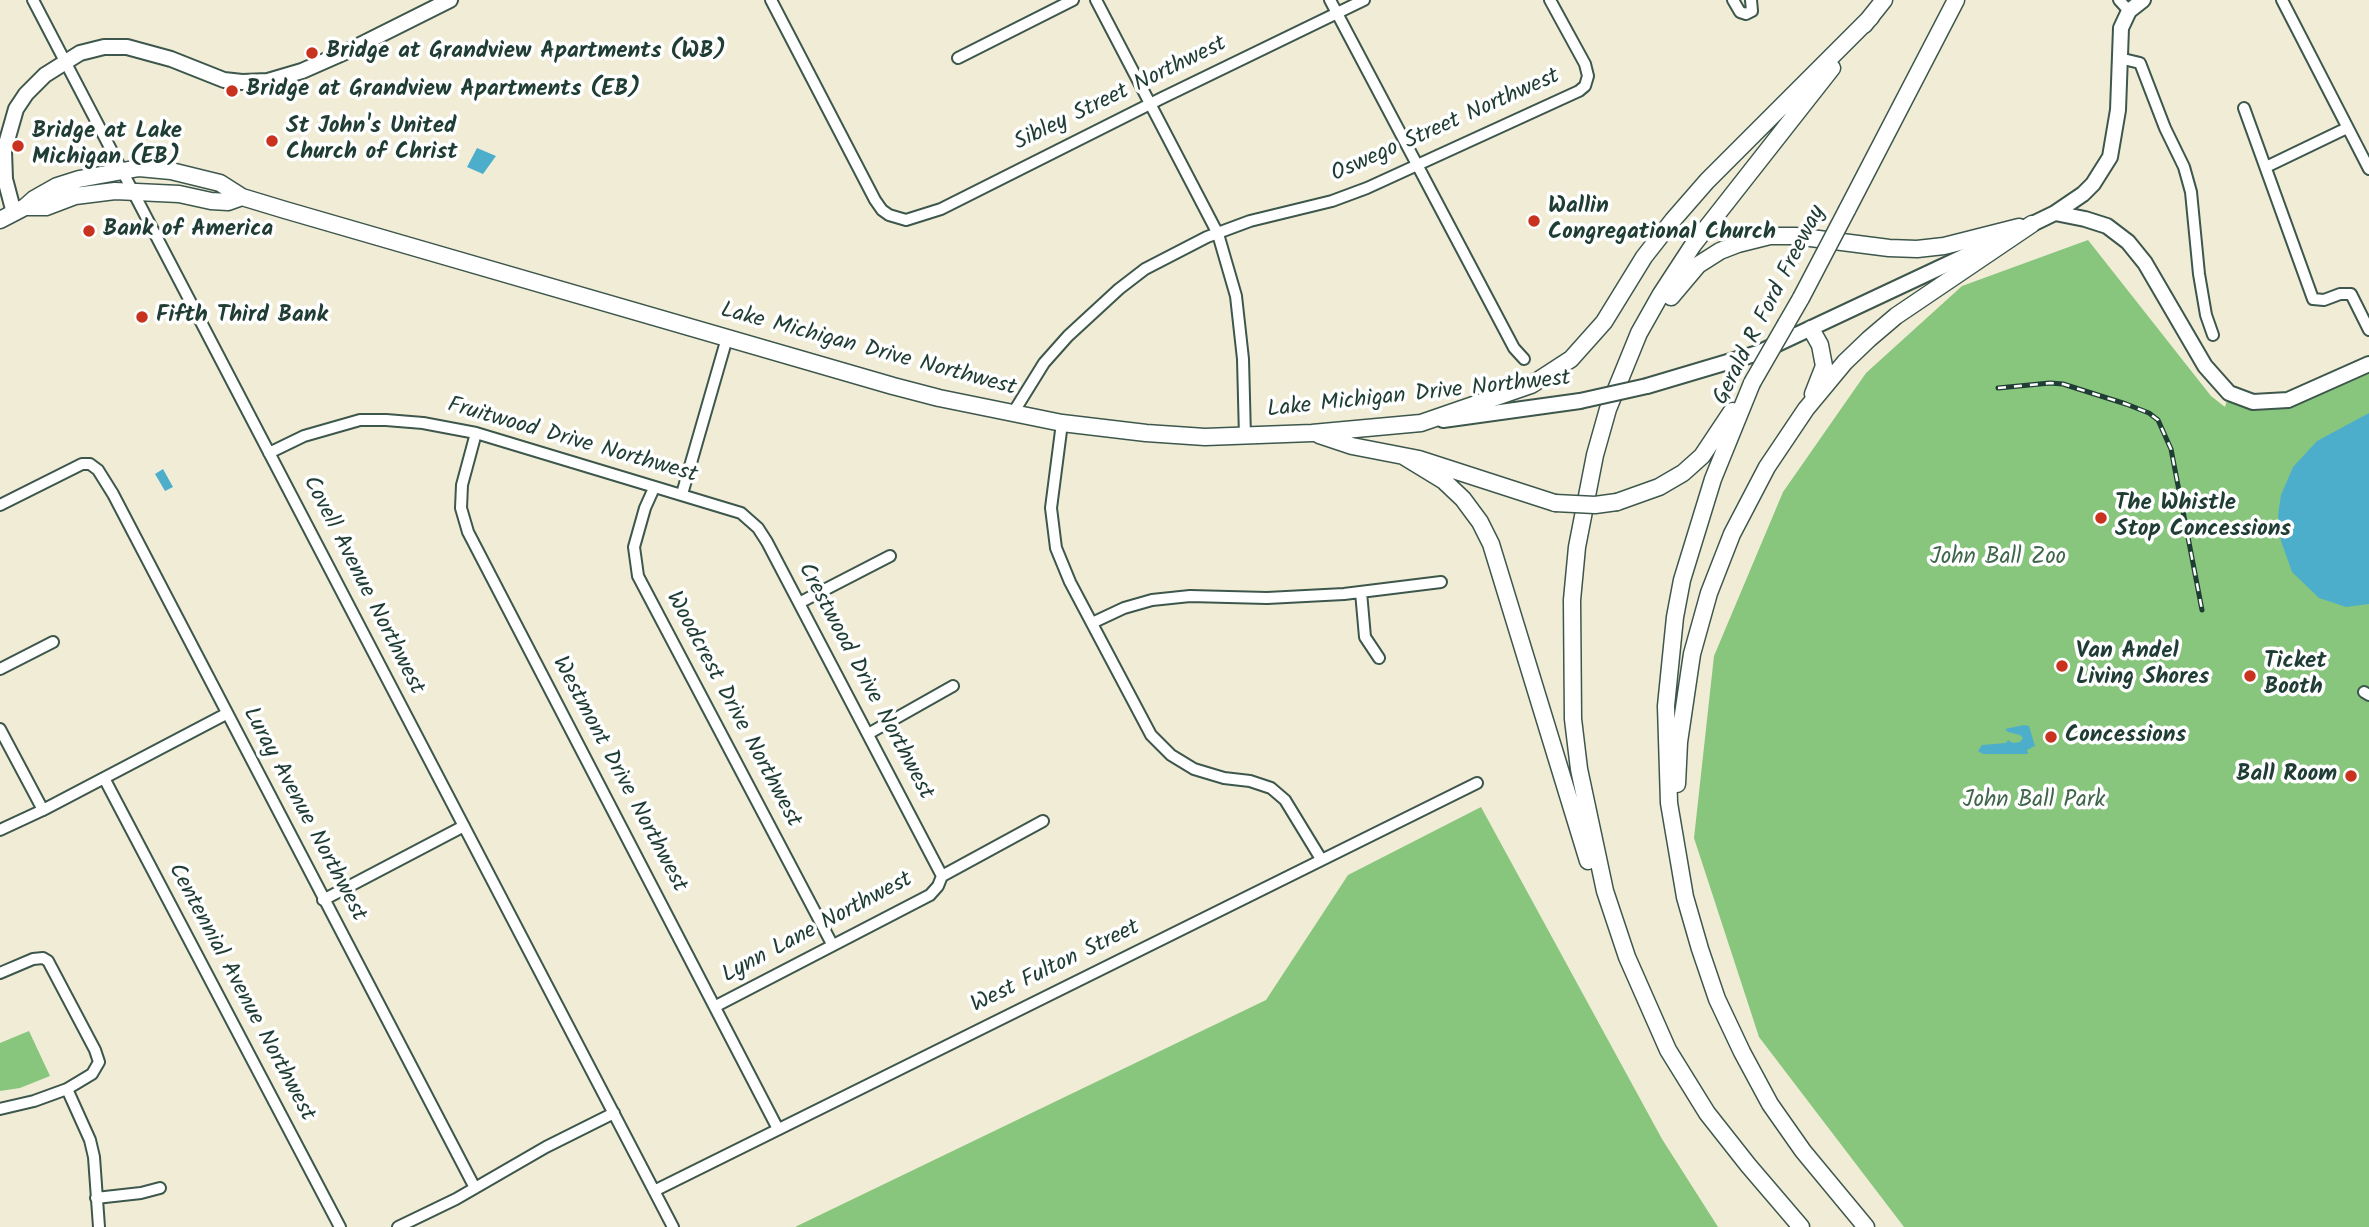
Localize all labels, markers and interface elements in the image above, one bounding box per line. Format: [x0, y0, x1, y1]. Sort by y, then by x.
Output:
street label: Sibley Street Northwest [1010, 32, 1232, 158]
place label: Bridge at Grandview Apartments (WB) [326, 39, 726, 67]
marker: Bridge at Grandview Apartments (WB) [304, 45, 320, 61]
street label: Oswego Street Northwest [1327, 64, 1565, 190]
place label: Bridge at Grandview Apartments (EB) [246, 77, 640, 105]
marker: Bridge at Grandview Apartments (EB) [224, 83, 240, 99]
place label: St John's United Church of Christ [286, 114, 458, 168]
place label: Bridge at Lake Michigan (EB) [32, 119, 182, 173]
marker: St John's United Church of Christ [264, 133, 280, 149]
marker: Bridge at Lake Michigan (EB) [10, 138, 26, 154]
place label: Wallin Congregational Church [1548, 194, 1776, 248]
street label: Gerald R Ford Freeway [1709, 202, 1833, 410]
marker: Wallin Congregational Church [1526, 213, 1542, 229]
place label: Bank of America [103, 217, 273, 245]
marker: Bank of America [81, 223, 97, 239]
street label: Lake Michigan Drive Northwest [717, 298, 1019, 404]
place label: Fifth Third Bank [156, 303, 328, 331]
marker: Fifth Third Bank [134, 309, 150, 325]
street label: Lake Michigan Drive Northwest [1266, 366, 1572, 426]
street label: Fruitwood Drive Northwest [444, 393, 700, 491]
street label: Covell Avenue Northwest [295, 472, 429, 700]
place label: The Whistle Stop Concessions [2115, 491, 2291, 545]
marker: The Whistle Stop Concessions [2093, 510, 2109, 526]
park label: John Ball Zoo [1930, 545, 2066, 573]
street label: Crestwood Drive Northwest [790, 559, 938, 805]
street label: Woodcrest Drive Northwest [658, 587, 806, 833]
place label: Van Andel Living Shores [2076, 639, 2209, 693]
place label: Ticket Booth [2264, 649, 2327, 703]
street label: Westmont Drive Northwest [544, 653, 692, 897]
marker: Van Andel Living Shores [2054, 658, 2070, 674]
marker: Ticket Booth [2242, 668, 2258, 684]
street label: Luray Avenue Northwest [235, 703, 371, 927]
place label: Concessions [2065, 723, 2186, 751]
marker: Concessions [2043, 729, 2059, 745]
place label: Ball Room [2236, 762, 2337, 790]
marker: Ball Room [2343, 768, 2359, 784]
park label: John Ball Park [1963, 788, 2105, 816]
street label: Centennial Avenue Northwest [160, 860, 320, 1126]
street label: Lynn Lane Northwest [718, 867, 918, 991]
street label: West Fulton Street [967, 915, 1145, 1021]

